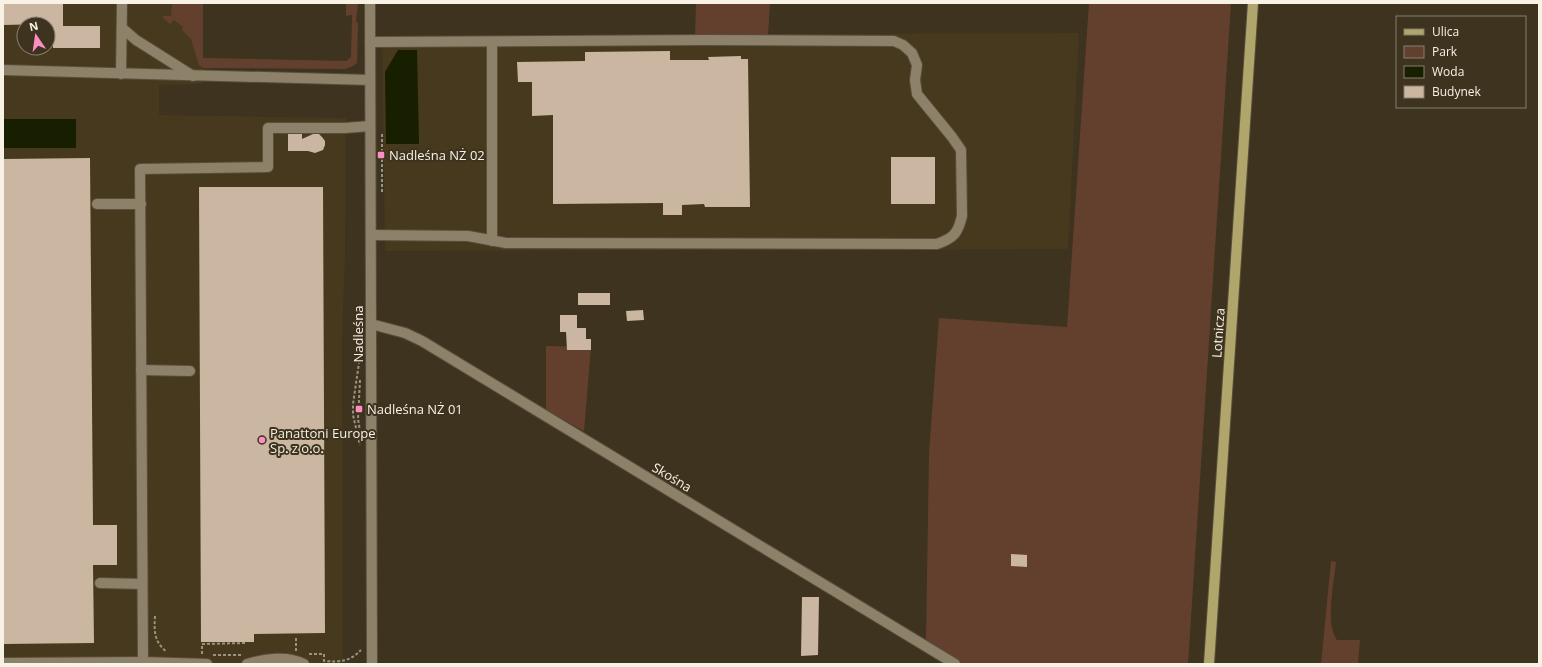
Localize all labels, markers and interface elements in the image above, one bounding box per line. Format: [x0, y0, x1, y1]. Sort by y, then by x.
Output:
north arrow [16, 16, 56, 56]
legend [1396, 16, 1526, 108]
text: N [28, 17, 40, 34]
text: Ulica [1432, 23, 1459, 40]
text: Park [1432, 43, 1458, 60]
text: Woda [1432, 63, 1464, 80]
text: Budynek [1432, 83, 1482, 100]
place label: Nadleśna NŻ 02 [389, 146, 485, 164]
marker: Nadleśna NŻ 02 [376, 150, 386, 160]
street label: Nadleśna [349, 306, 367, 362]
street label: Lotnicza [1207, 307, 1229, 359]
place label: Nadleśna NŻ 01 [367, 400, 463, 418]
marker: Nadleśna NŻ 01 [354, 404, 364, 414]
place label: Panattoni Europe Sp. z o.o. [270, 424, 376, 457]
marker: Panattoni Europe Sp. z o.o. [257, 435, 267, 445]
street label: Skośna [649, 458, 695, 496]

